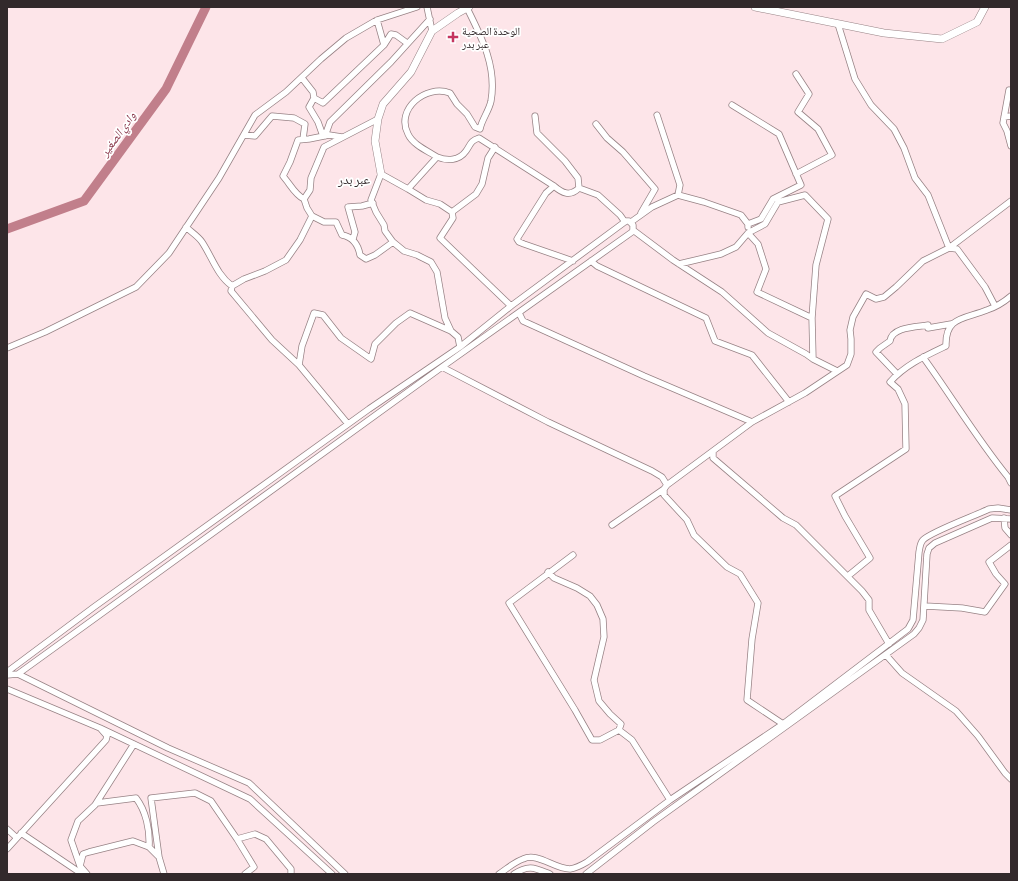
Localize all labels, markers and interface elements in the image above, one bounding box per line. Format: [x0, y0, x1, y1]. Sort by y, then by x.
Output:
place label: الوحدة الصحية عبر بدر [461, 25, 520, 50]
marker: الوحدة الصحية عبر بدر [447, 31, 459, 43]
water label: وادي الصغير [97, 109, 141, 161]
district label: عبر بدر [337, 172, 371, 188]

